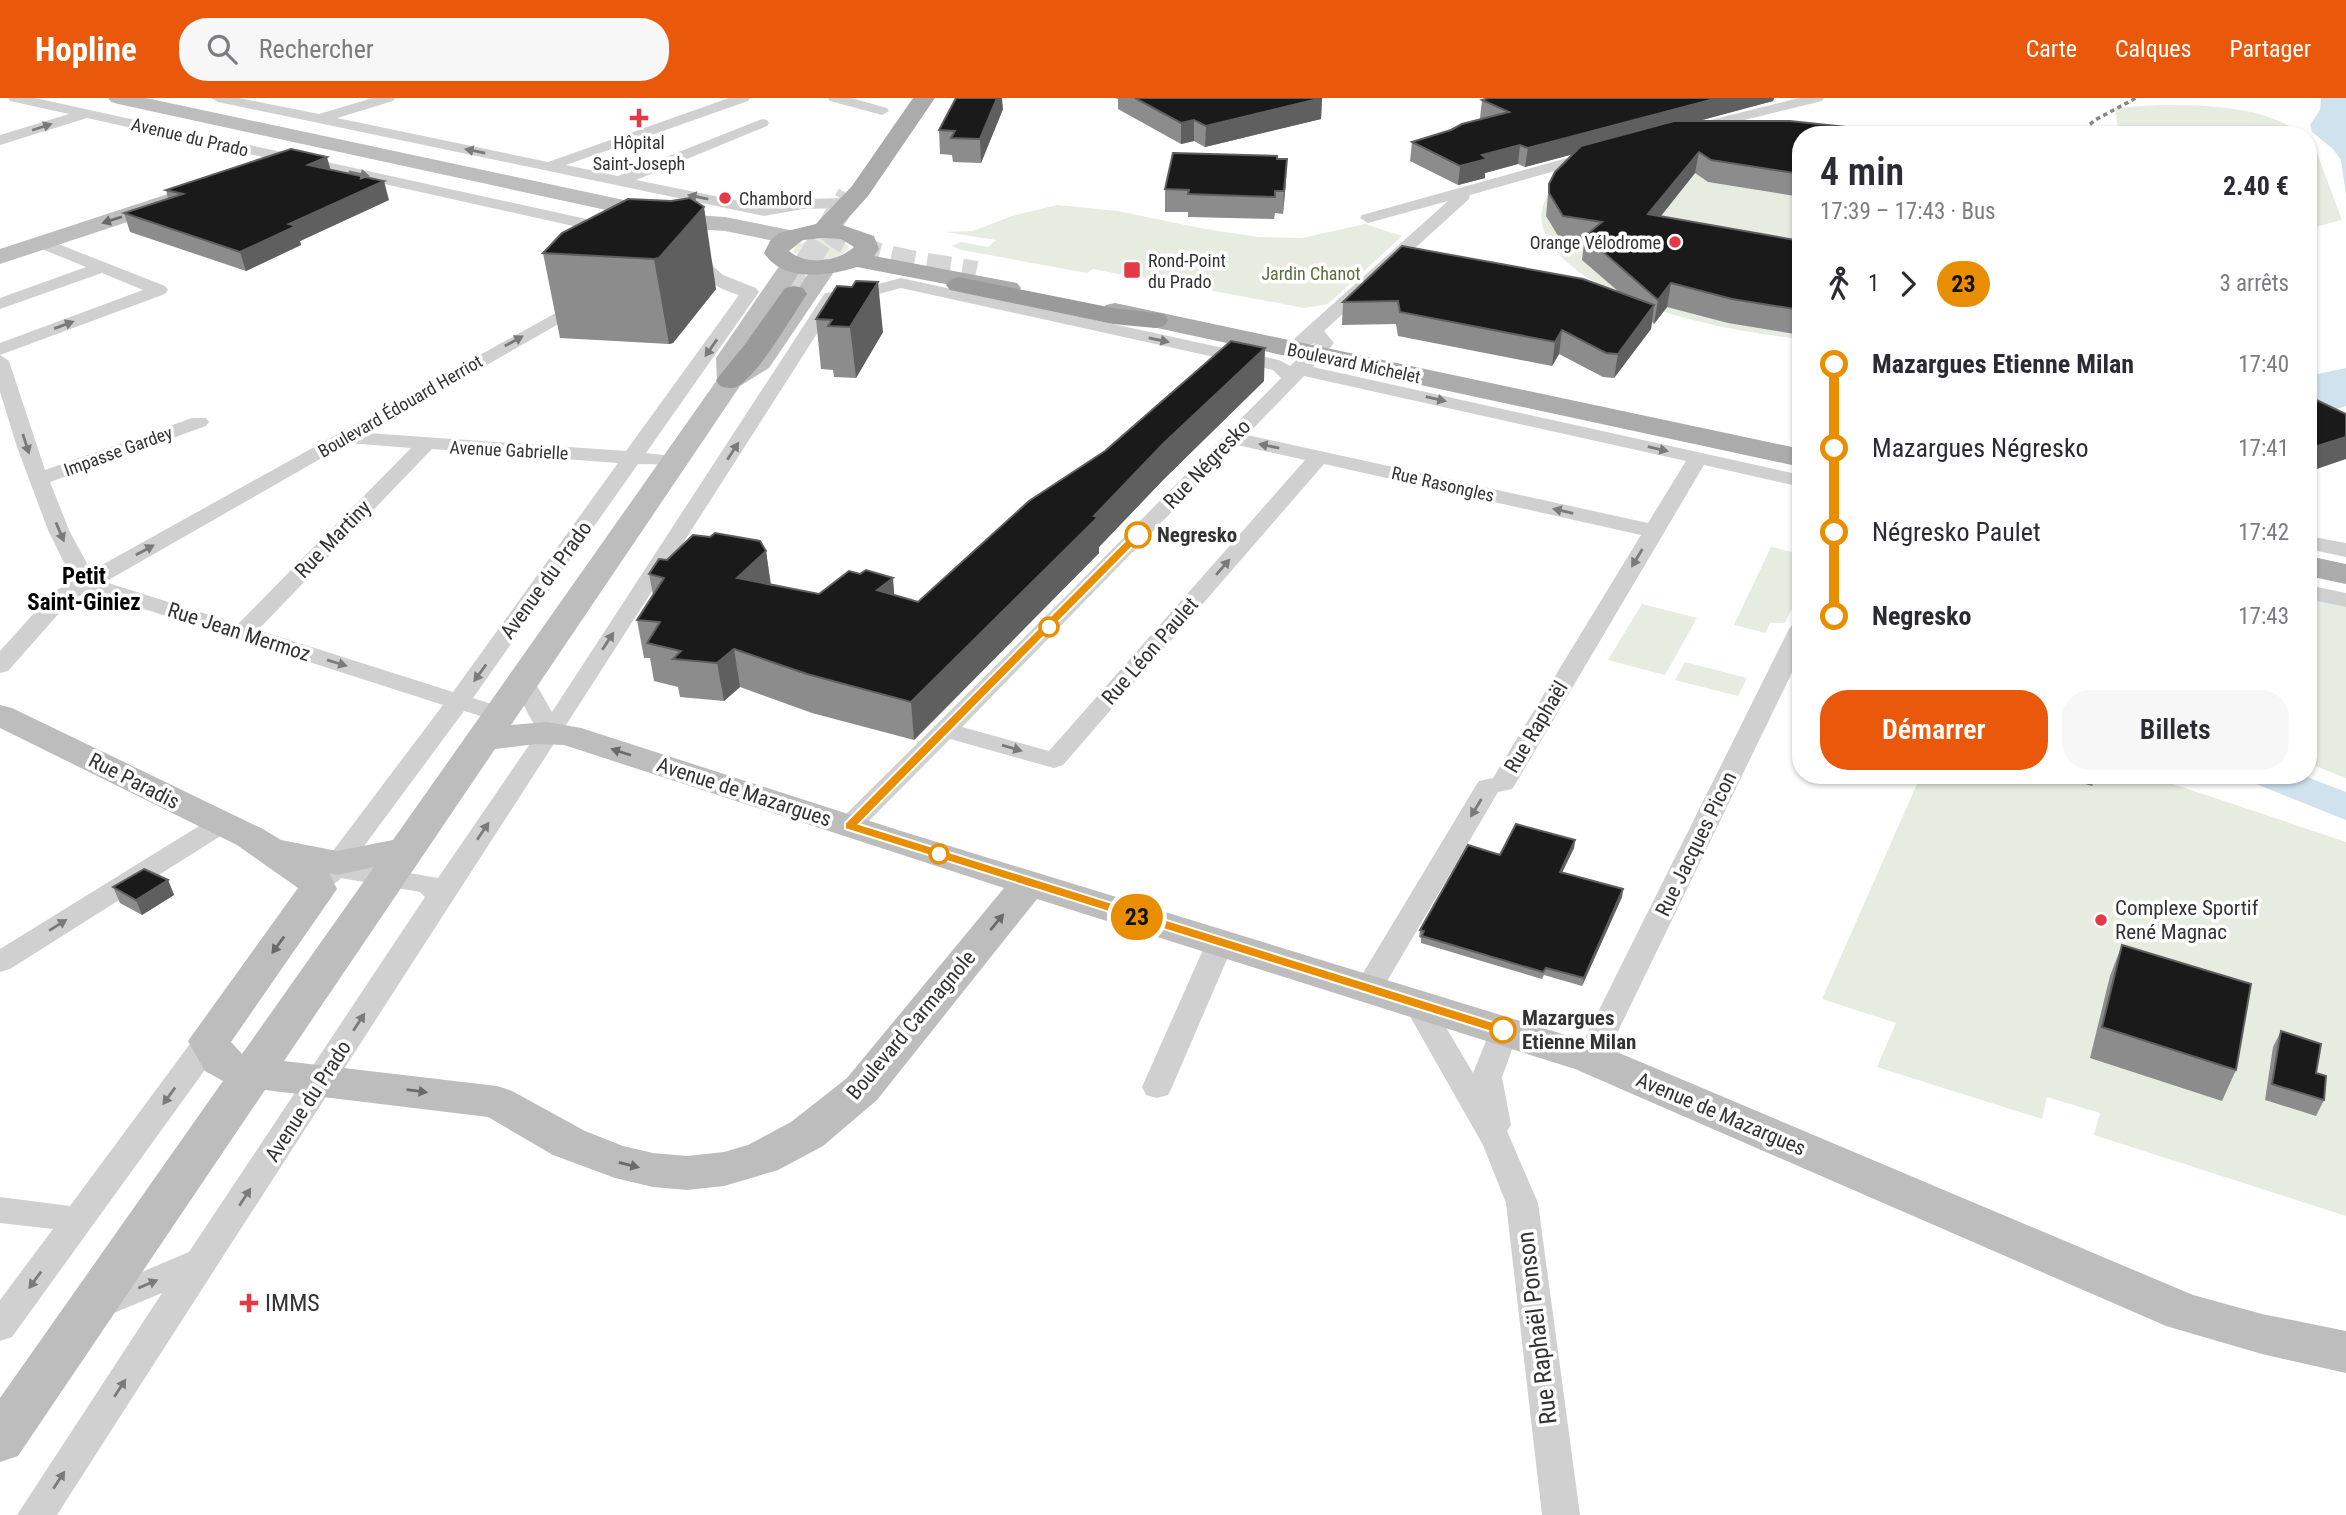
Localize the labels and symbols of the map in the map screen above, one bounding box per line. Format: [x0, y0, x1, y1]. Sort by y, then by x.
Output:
marker: Hôpital Saint-Joseph [629, 108, 649, 128]
street label: Avenue du Prado [129, 113, 251, 161]
one-way arrow [32, 121, 53, 131]
place label: Hôpital Saint-Joseph [593, 132, 685, 174]
one-way arrow [464, 146, 486, 157]
one-way arrow [348, 169, 370, 180]
place label: Chambord [739, 188, 812, 209]
marker: Chambord [717, 190, 733, 206]
one-way arrow [687, 192, 709, 203]
one-way arrow [101, 215, 122, 226]
place label: Orange Vélodrome [1530, 232, 1661, 253]
marker: Orange Vélodrome [1667, 234, 1683, 250]
place label: Rond-Point du Prado [1148, 250, 1226, 292]
marker: Rond-Point du Prado [1122, 260, 1142, 280]
park label: Jardin Chanot [1261, 263, 1361, 284]
one-way arrow [54, 319, 75, 330]
one-way arrow [1148, 334, 1170, 345]
one-way arrow [504, 335, 523, 347]
one-way arrow [704, 339, 718, 357]
street label: Boulevard Michelet [1285, 339, 1423, 387]
street label: Boulevard Édouard Herriot [314, 350, 486, 462]
one-way arrow [1425, 394, 1447, 405]
street label: Rue Négresko [1158, 414, 1256, 514]
street label: Impasse Gardey [61, 421, 176, 480]
one-way arrow [22, 433, 32, 454]
street label: Avenue Gabrielle [449, 436, 569, 464]
one-way arrow [1258, 440, 1280, 451]
one-way arrow [726, 441, 739, 460]
one-way arrow [1647, 444, 1669, 455]
street label: Rue Rasongles [1390, 462, 1496, 506]
street label: Rue Martiny [290, 495, 376, 583]
one-way arrow [1551, 505, 1573, 516]
street label: Avenue du Prado [495, 517, 597, 643]
one-way arrow [54, 522, 66, 542]
marker: Negresko [1125, 522, 1151, 548]
place label: Negresko [1157, 523, 1237, 547]
one-way arrow [135, 544, 155, 556]
one-way arrow [1631, 549, 1643, 568]
one-way arrow [1215, 558, 1230, 575]
district label: Petit Saint-Giniez [27, 563, 141, 616]
street label: Rue Léon Paulet [1097, 593, 1203, 709]
street label: Rue Jean Mermoz [165, 598, 313, 666]
unlabelled marker [1039, 617, 1059, 637]
one-way arrow [602, 631, 615, 651]
one-way arrow [327, 659, 348, 669]
one-way arrow [473, 664, 487, 682]
street label: Rue Raphaël [1499, 677, 1573, 777]
one-way arrow [1002, 744, 1023, 754]
one-way arrow [611, 747, 632, 757]
street label: Rue Paradis [85, 748, 183, 814]
street label: Avenue de Mazargues [654, 753, 834, 831]
street label: Rue Jacques Picon [1651, 768, 1741, 920]
one-way arrow [1469, 799, 1482, 818]
one-way arrow [476, 822, 490, 840]
unlabelled marker [929, 844, 949, 864]
line badge: 23 [1106, 894, 1168, 940]
place label: Complexe Sportif René Magnac [2115, 896, 2259, 944]
marker: Complexe Sportif René Magnac [2093, 912, 2109, 928]
one-way arrow [989, 913, 1004, 930]
one-way arrow [48, 919, 67, 932]
one-way arrow [271, 935, 286, 953]
street label: Boulevard Carmagnole [842, 946, 980, 1104]
place label: Mazargues Etienne Milan [1522, 1006, 1636, 1054]
one-way arrow [352, 1012, 365, 1031]
marker: Mazargues Etienne Milan [1490, 1017, 1516, 1043]
street label: Avenue du Prado [260, 1036, 356, 1166]
street label: Avenue de Mazargues [1633, 1067, 1809, 1161]
one-way arrow [407, 1086, 429, 1097]
one-way arrow [162, 1087, 176, 1105]
one-way arrow [618, 1159, 640, 1170]
one-way arrow [238, 1188, 251, 1207]
street label: Rue Raphaël Ponson [1511, 1230, 1563, 1426]
one-way arrow [28, 1271, 42, 1289]
one-way arrow [138, 1279, 159, 1290]
place label: IMMS [265, 1289, 320, 1317]
marker: IMMS [239, 1293, 259, 1313]
one-way arrow [113, 1378, 126, 1397]
one-way arrow [53, 1470, 66, 1490]

